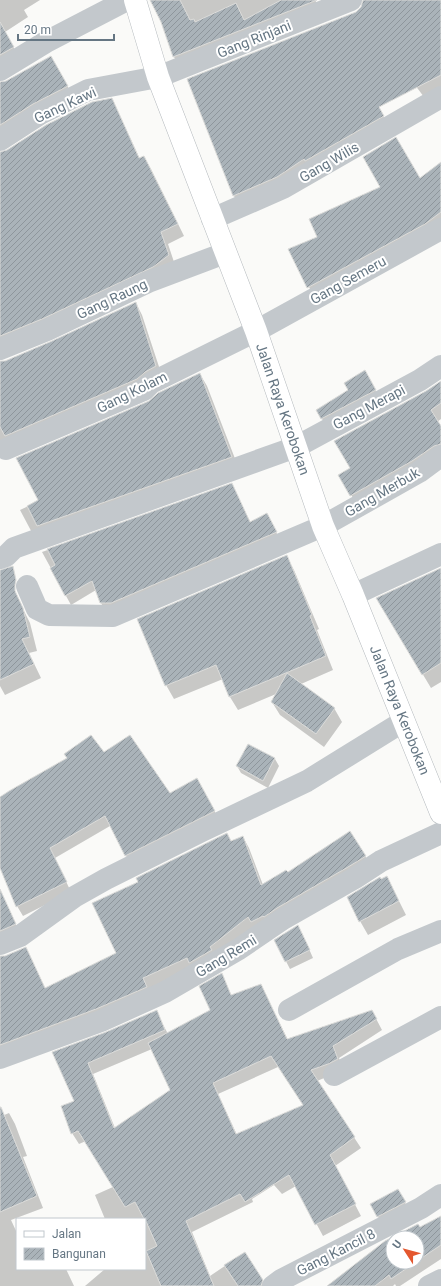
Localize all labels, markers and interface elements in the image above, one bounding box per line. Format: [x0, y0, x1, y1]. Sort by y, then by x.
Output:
scale bar [18, 16, 114, 42]
street label: Gang Rinjani [215, 17, 293, 61]
text: 20 m [24, 23, 51, 37]
street label: Gang Kawi [31, 84, 99, 126]
street label: Gang Wilis [296, 139, 362, 185]
street label: Gang Semeru [307, 253, 389, 307]
street label: Gang Raung [74, 276, 150, 322]
street label: Jalan Raya Kerobokan [253, 341, 313, 477]
street label: Gang Kolam [94, 368, 170, 416]
street label: Gang Merapi [330, 381, 408, 433]
street label: Gang Merbuk [342, 464, 423, 520]
street label: Jalan Raya Kerobokan [367, 643, 433, 777]
street label: Gang Remi [193, 932, 259, 980]
legend [16, 1218, 146, 1270]
street label: Gang Kancil 8 [294, 1225, 378, 1279]
text: Jalan [52, 1227, 81, 1241]
north arrow [385, 1230, 425, 1270]
text: U [390, 1238, 405, 1251]
text: Bangunan [52, 1247, 106, 1261]

